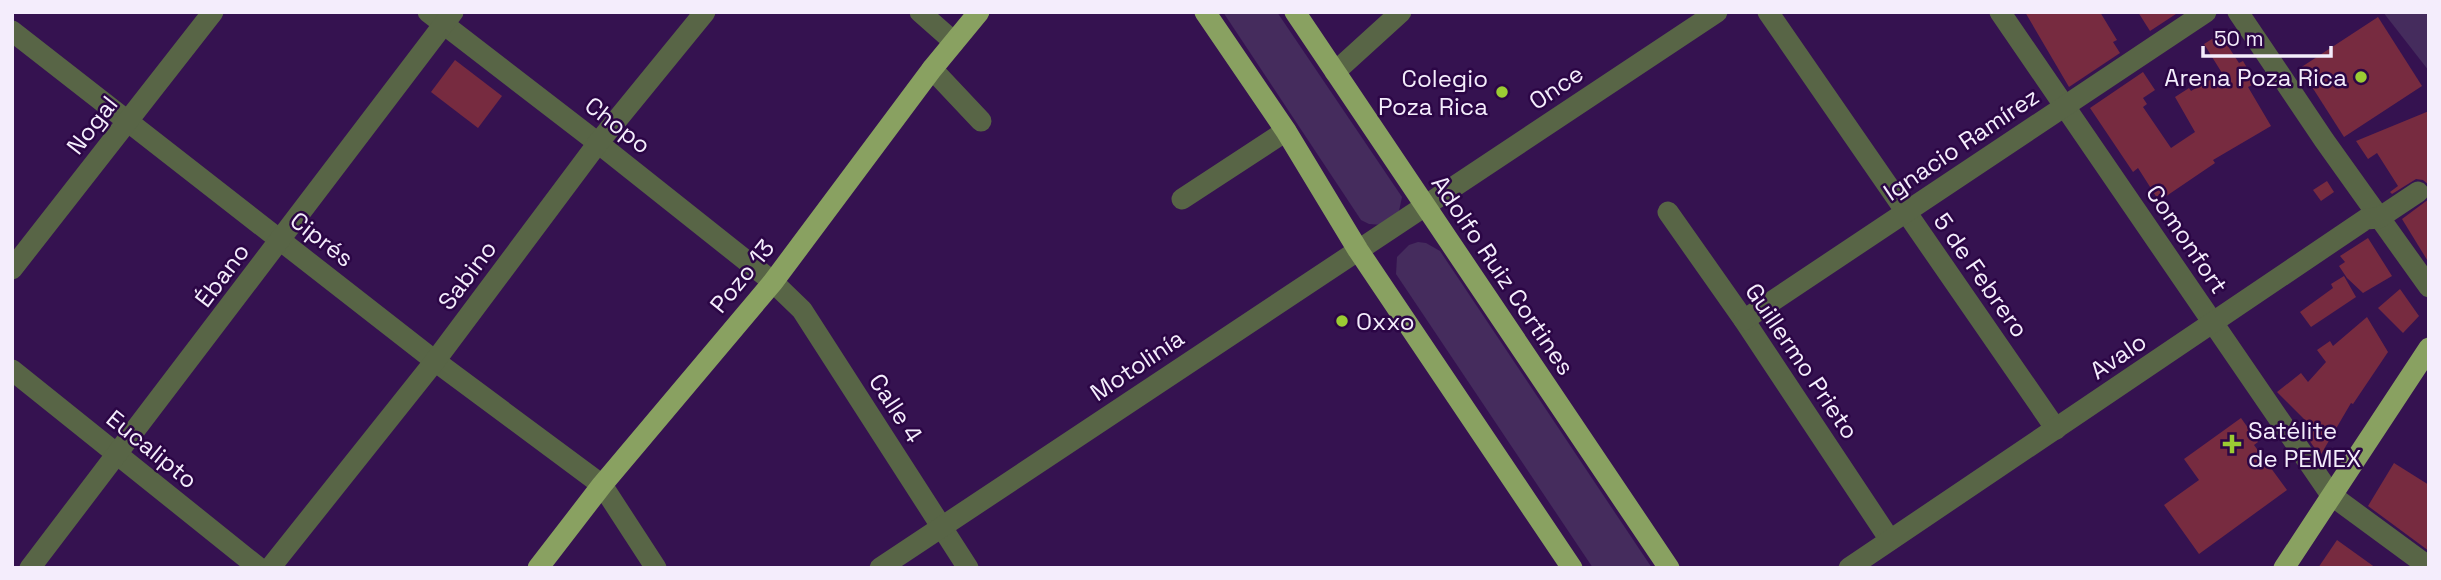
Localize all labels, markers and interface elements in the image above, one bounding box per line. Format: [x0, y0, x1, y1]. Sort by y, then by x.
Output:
scale bar [2203, 14, 2331, 58]
text: 50 m [2214, 25, 2264, 52]
street label: Once [1523, 58, 1589, 116]
place label: Arena Poza Rica [2164, 62, 2347, 93]
place label: Colegio Poza Rica [1378, 63, 1488, 122]
marker: Arena Poza Rica [2353, 69, 2369, 85]
street label: Ignacio Ramírez [1877, 81, 2045, 207]
marker: Colegio Poza Rica [1494, 84, 1510, 100]
street label: Nogal [60, 90, 124, 160]
street label: Chopo [579, 90, 657, 160]
street label: Adolfo Ruiz Cortines [1425, 169, 1581, 381]
street label: Comonfort [2139, 178, 2235, 300]
street label: Ciprés [284, 205, 360, 273]
street label: 5 de Febrero [1927, 207, 2035, 343]
street label: Pozo 13 [703, 233, 781, 319]
street label: Sabino [431, 234, 503, 316]
street label: Ébano [188, 237, 256, 313]
street label: Guillermo Prieto [1738, 277, 1866, 445]
place label: Oxxo [1356, 306, 1415, 337]
marker: Oxxo [1334, 313, 1350, 329]
street label: Motolinía [1084, 322, 1190, 408]
street label: Avalo [2084, 326, 2152, 386]
street label: Calle 4 [862, 368, 930, 448]
street label: Eucalipto [100, 403, 204, 495]
place label: Satélite de PEMEX [2248, 415, 2361, 474]
marker: Satélite de PEMEX [2222, 434, 2242, 454]

